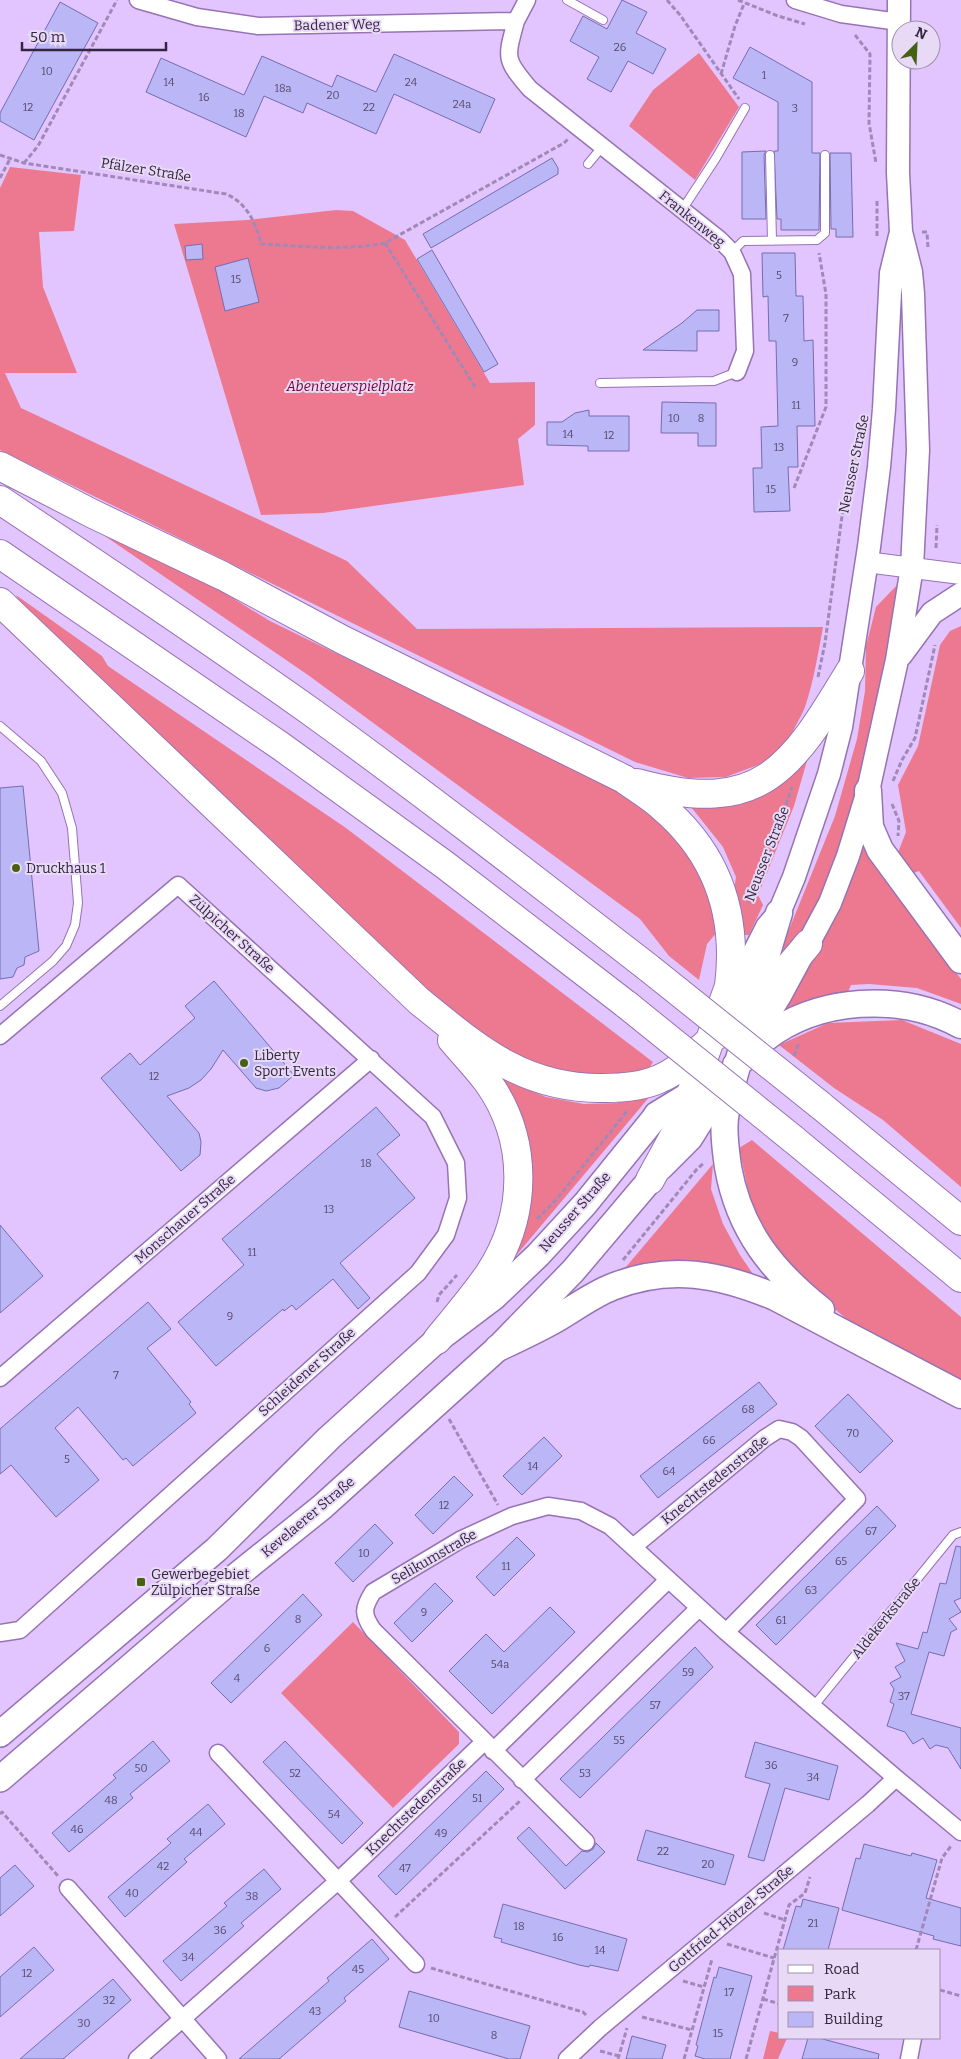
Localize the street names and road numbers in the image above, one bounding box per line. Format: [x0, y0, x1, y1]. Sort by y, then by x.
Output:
street label: Badener Weg [294, 16, 381, 34]
street label: Pfälzer Straße [100, 154, 192, 186]
street label: Frankenweg [656, 187, 729, 251]
street label: Neusser Straße [835, 413, 873, 515]
street label: Neusser Straße [741, 804, 793, 904]
street label: Zülpicher Straße [186, 891, 278, 977]
street label: Neusser Straße [536, 1168, 614, 1256]
street label: Monschauer Straße [131, 1171, 239, 1267]
street label: Schleidener Straße [255, 1324, 359, 1420]
street label: Knechtstedenstraße [658, 1432, 772, 1528]
street label: Kevelaerer Straße [258, 1473, 358, 1561]
street label: Selikumstraße [388, 1526, 480, 1588]
street label: Aldekerkstraße [848, 1574, 924, 1662]
street label: Knechtstedenstraße [362, 1755, 470, 1859]
street label: Gottfried-Hötzel-Straße [665, 1862, 797, 1976]

